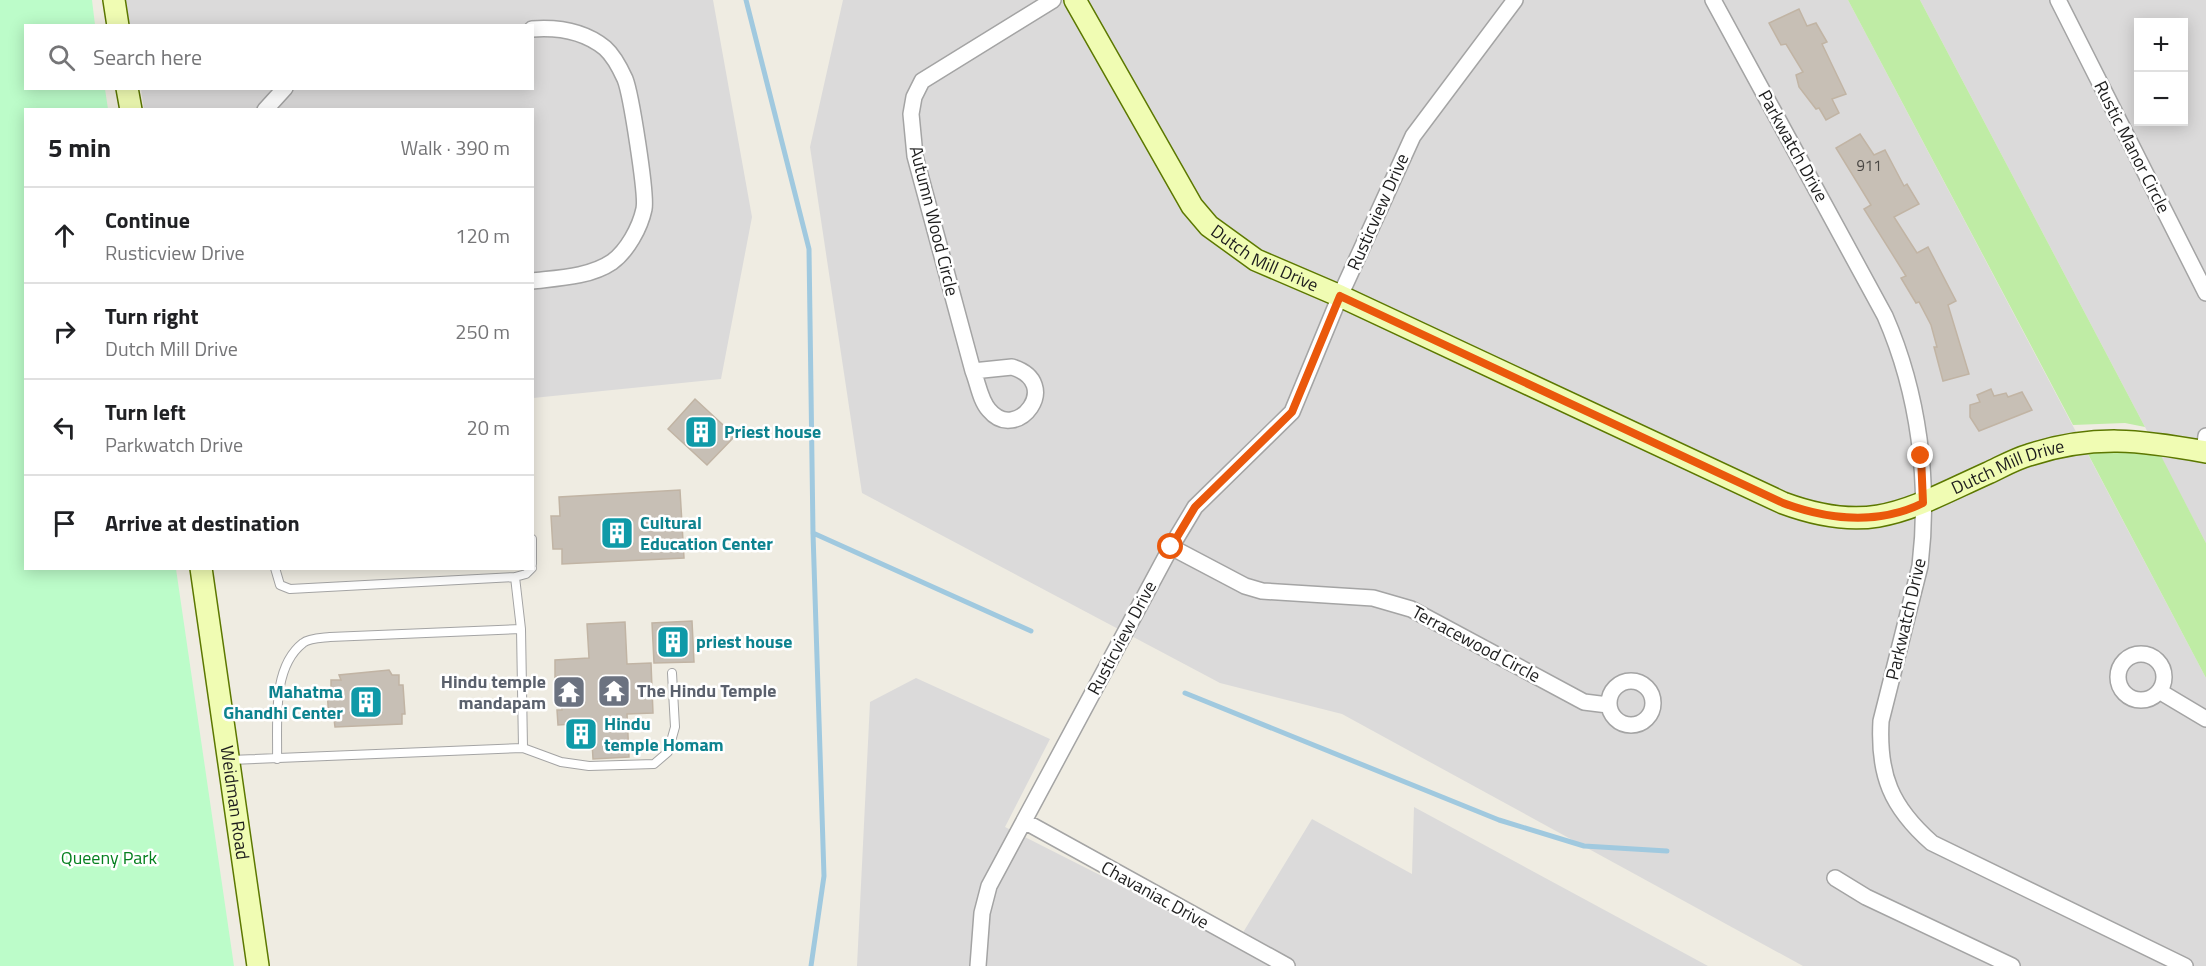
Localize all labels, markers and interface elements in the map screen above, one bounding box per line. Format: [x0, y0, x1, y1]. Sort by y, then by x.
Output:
map controls [2134, 18, 2188, 126]
button: + [2134, 18, 2188, 72]
search box [24, 24, 534, 90]
text: Search here [93, 40, 202, 74]
icon: search [45, 41, 78, 74]
button: − [2134, 72, 2188, 126]
street label: Rustic Manor Circle [2087, 76, 2177, 218]
street label: Parkwatch Drive [1752, 85, 1835, 207]
text: 5 min [48, 128, 111, 167]
text: Walk · 390 m [401, 132, 510, 163]
street label: Autumn Wood Circle [903, 143, 966, 299]
street label: Rusticview Drive [1340, 149, 1415, 275]
house number: 911 [1856, 154, 1882, 177]
text: Continue [105, 203, 190, 237]
street label: Dutch Mill Drive [1205, 218, 1323, 298]
icon: ahead [48, 219, 81, 252]
text: 120 m [455, 220, 510, 251]
text: Rusticview Drive [105, 237, 245, 268]
text: Turn right [105, 299, 199, 333]
icon: right [48, 315, 81, 348]
text: 250 m [455, 316, 510, 347]
text: Dutch Mill Drive [105, 333, 238, 364]
text: Turn left [105, 395, 186, 429]
icon: left [48, 411, 81, 444]
text: 20 m [466, 412, 510, 443]
building icon: Priest house [683, 414, 719, 450]
place label: Priest house [724, 418, 821, 445]
text: Parkwatch Drive [105, 429, 243, 460]
street label: Dutch Mill Drive [1947, 432, 2067, 501]
route end [1907, 442, 1933, 468]
text: Arrive at destination [105, 506, 300, 540]
icon: arrive [48, 507, 81, 540]
place label: Cultural Education Center [640, 509, 773, 557]
building icon: Cultural Education Center [599, 515, 635, 551]
route start [1157, 533, 1183, 559]
street label: Parkwatch Drive [1878, 555, 1933, 682]
street label: Rusticview Drive [1080, 576, 1163, 700]
street label: Terracewood Circle [1407, 598, 1545, 689]
building icon: priest house [655, 624, 691, 660]
place label: priest house [696, 628, 792, 655]
place label: Hindu temple mandapam [441, 668, 546, 716]
temple icon: The Hindu Temple [596, 673, 632, 709]
temple icon: Hindu temple mandapam [551, 674, 587, 710]
place label: The Hindu Temple [637, 677, 776, 704]
place label: Mahatma Ghandhi Center [223, 678, 343, 726]
building icon: Mahatma Ghandhi Center [348, 684, 384, 720]
place label: Hindu temple Homam [604, 710, 724, 758]
building icon: Hindu temple Homam [563, 716, 599, 752]
street label: Weidman Road [214, 744, 257, 861]
park label: Queeny Park [61, 844, 158, 871]
street label: Chavaniac Drive [1096, 854, 1214, 935]

